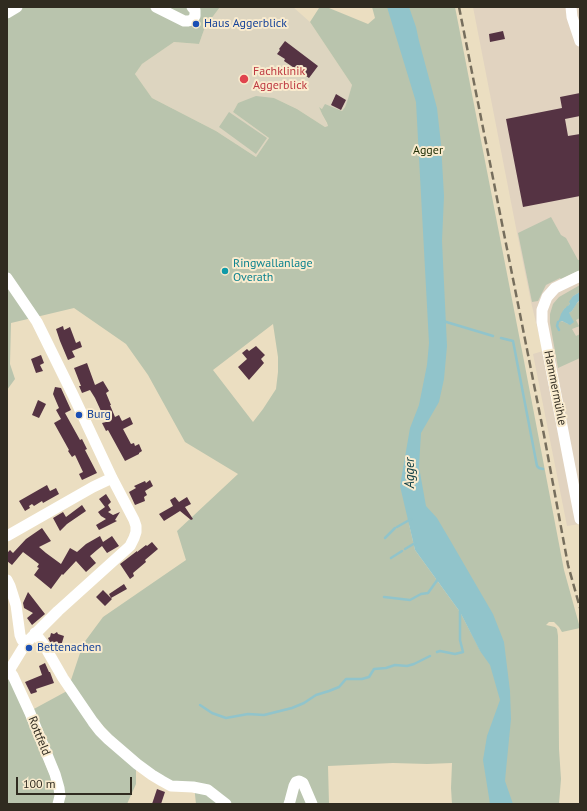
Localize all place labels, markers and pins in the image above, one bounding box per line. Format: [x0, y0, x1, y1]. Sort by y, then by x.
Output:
place label: Haus Aggerblick [204, 17, 287, 31]
marker: Haus Aggerblick [191, 19, 201, 29]
place label: Fachklinik Aggerblick [253, 65, 307, 93]
marker: Fachklinik Aggerblick [238, 73, 250, 85]
place label: Ringwallanlage Overath [233, 257, 313, 285]
marker: Ringwallanlage Overath [220, 266, 230, 276]
place label: Burg [87, 408, 111, 422]
marker: Burg [74, 410, 84, 420]
place label: Bettenachen [37, 641, 101, 655]
marker: Bettenachen [24, 643, 34, 653]

